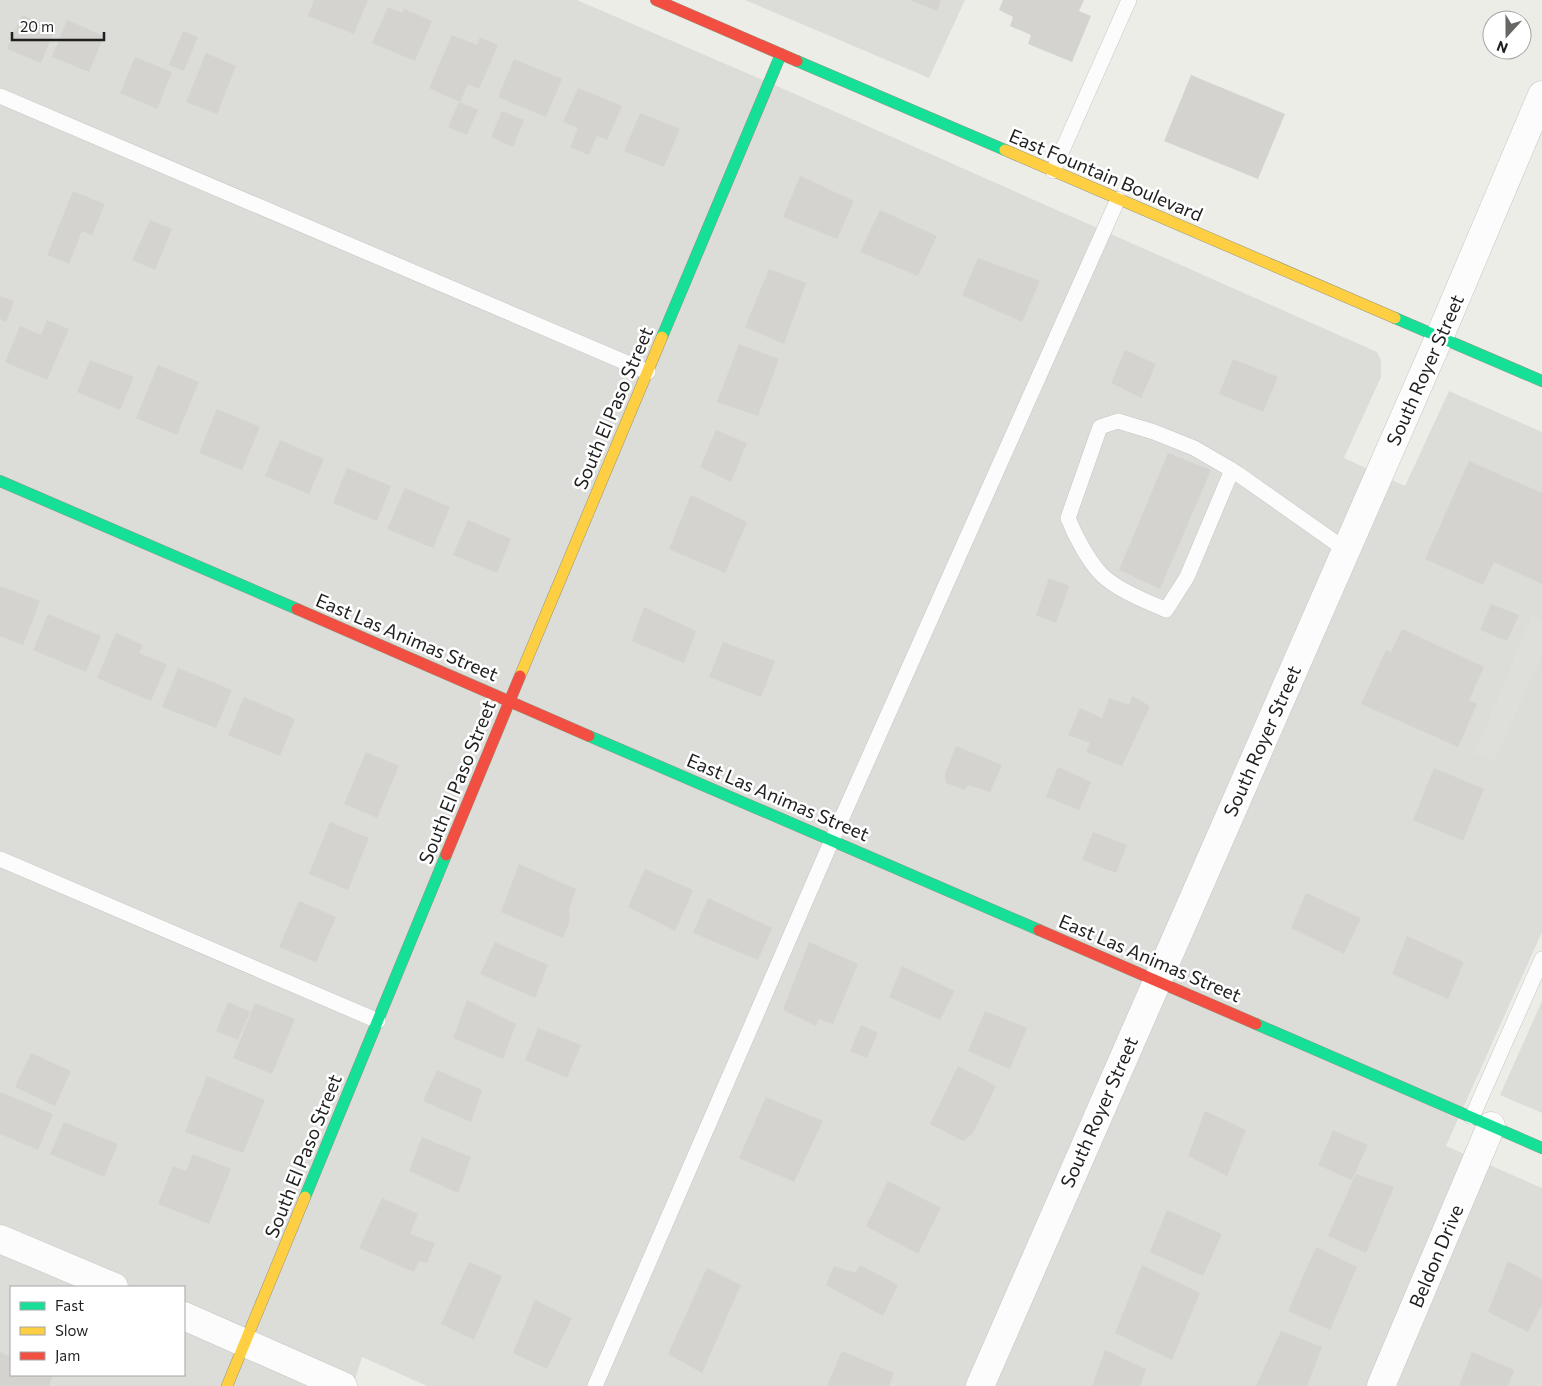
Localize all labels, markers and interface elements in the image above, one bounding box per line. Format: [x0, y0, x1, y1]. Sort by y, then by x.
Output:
scale bar [12, 10, 105, 42]
north arrow [1482, 10, 1532, 60]
text: 20 m [20, 17, 54, 35]
text: N [1494, 38, 1510, 57]
street label: East Fountain Boulevard [1006, 123, 1207, 226]
street label: South Royer Street [1381, 290, 1468, 449]
street label: South El Paso Street [568, 323, 657, 493]
street label: East Las Animas Street [313, 588, 502, 685]
street label: South Royer Street [1218, 661, 1305, 820]
street label: South El Paso Street [413, 696, 500, 867]
street label: East Las Animas Street [684, 748, 873, 845]
street label: East Las Animas Street [1056, 909, 1245, 1006]
street label: South Royer Street [1055, 1032, 1142, 1191]
street label: South El Paso Street [259, 1070, 346, 1241]
street label: Beldon Drive [1403, 1201, 1468, 1311]
legend [10, 1286, 185, 1376]
text: Fast [55, 1296, 84, 1314]
text: Slow [55, 1321, 88, 1339]
text: Jam [55, 1346, 80, 1364]

